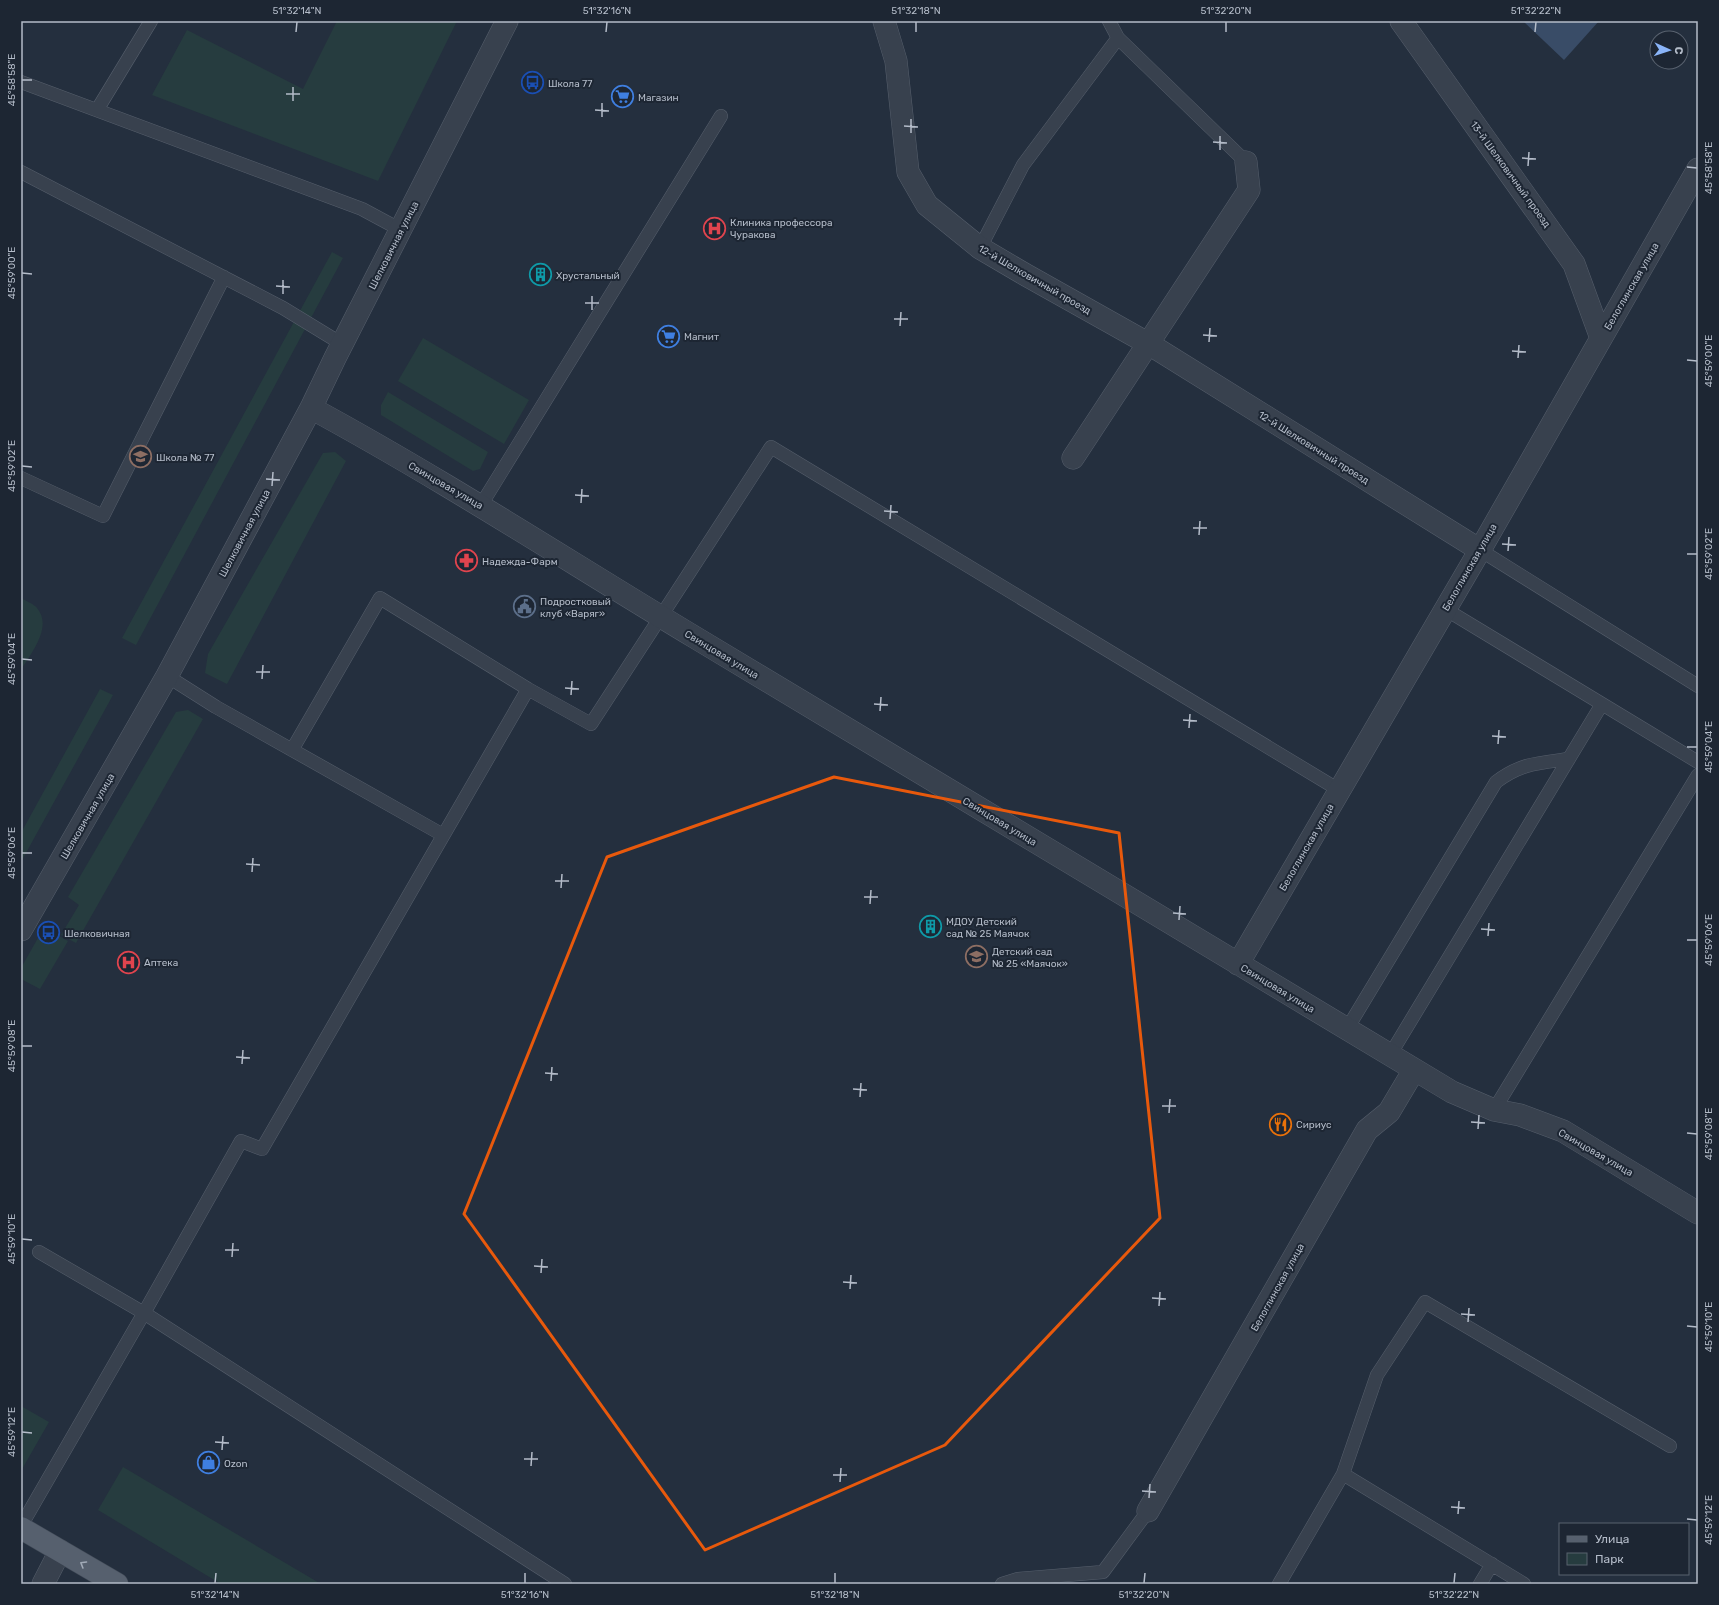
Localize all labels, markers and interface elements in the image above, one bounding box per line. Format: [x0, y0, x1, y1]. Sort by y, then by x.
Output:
text: 51°32'14"N [273, 5, 322, 17]
text: 51°32'16"N [583, 5, 631, 17]
text: 51°32'18"N [891, 5, 941, 17]
text: 51°32'20"N [1201, 5, 1252, 17]
text: 51°32'22"N [1511, 5, 1561, 17]
north arrow [1649, 30, 1689, 70]
text: С [1672, 46, 1685, 55]
text: 45°58'58"E [6, 54, 18, 106]
bus stop icon: Школа 77 [519, 70, 545, 96]
place label: Школа 77 [548, 78, 592, 90]
supermarket icon: Магазин [609, 84, 635, 110]
place label: Магазин [638, 92, 679, 104]
street label: 13-й Шелковичный проезд [1468, 119, 1553, 230]
text: 45°58'58"E [1703, 142, 1715, 194]
street label: Шелковичная улица [366, 199, 421, 292]
hospital icon: Клиника профессора Чуракова [702, 215, 728, 241]
place label: Клиника профессора Чуракова [730, 217, 832, 241]
street label: Белоглинская улица [1602, 241, 1662, 332]
street label: 12-й Шелковичный проезд [976, 243, 1093, 317]
text: 45°59'00"E [6, 247, 18, 299]
building icon: Хрустальный [527, 262, 553, 288]
place label: Хрустальный [556, 270, 620, 282]
supermarket icon: Магнит [656, 323, 682, 349]
place label: Магнит [684, 331, 719, 343]
text: 45°59'00"E [1703, 335, 1715, 387]
street label: 12-й Шелковичный проезд [1256, 409, 1371, 487]
text: 45°59'02"E [6, 440, 18, 492]
school or university icon: Школа № 77 [127, 444, 153, 470]
place label: Школа № 77 [156, 452, 214, 464]
street label: Свинцовая улица [406, 460, 485, 512]
street label: Шелковичная улица [217, 488, 273, 579]
street label: Белоглинская улица [1440, 522, 1500, 613]
text: 45°59'02"E [1703, 528, 1715, 580]
pharmacy icon: Надежда-Фарм [453, 548, 479, 574]
place label: Надежда-Фарм [482, 556, 558, 568]
public building icon: Подростковый клуб «Варяг» [512, 594, 538, 620]
place label: Подростковый клуб «Варяг» [540, 596, 611, 620]
street label: Свинцовая улица [682, 628, 761, 682]
text: 45°59'04"E [6, 633, 18, 685]
text: 45°59'04"E [1703, 721, 1715, 773]
street label: Шелковичная улица [58, 771, 117, 862]
street label: Свинцовая улица [960, 795, 1039, 849]
street label: Белоглинская улица [1277, 802, 1337, 893]
text: 45°59'06"E [6, 827, 18, 879]
building icon: МДОУ Детский сад № 25 Маячок [917, 914, 943, 940]
text: 45°59'06"E [1703, 914, 1715, 966]
place label: МДОУ Детский сад № 25 Маячок [946, 916, 1030, 940]
bus stop icon: Шелковичная [36, 920, 62, 946]
place label: Шелковичная [64, 928, 130, 940]
school or university icon: Детский сад № 25 «Маячок» [963, 944, 989, 970]
place label: Детский сад № 25 «Маячок» [992, 946, 1068, 970]
hospital icon: Аптека [115, 949, 141, 975]
place label: Аптека [144, 957, 178, 969]
street label: Свинцовая улица [1238, 962, 1317, 1016]
text: 45°59'08"E [6, 1020, 18, 1072]
text: 45°59'08"E [1703, 1108, 1715, 1160]
restaurant icon: Сириус [1268, 1111, 1294, 1137]
place label: Сириус [1296, 1119, 1332, 1131]
street label: Свинцовая улица [1556, 1127, 1635, 1179]
text: 45°59'10"E [6, 1214, 18, 1264]
street label: Белоглинская улица [1249, 1241, 1307, 1333]
text: 45°59'10"E [1703, 1302, 1715, 1352]
text: 45°59'12"E [6, 1407, 18, 1457]
shop icon: Ozon [195, 1450, 221, 1476]
place label: Ozon [224, 1458, 248, 1470]
text: 45°59'12"E [1703, 1495, 1715, 1545]
legend [1559, 1523, 1689, 1575]
text: Улица [1595, 1532, 1629, 1546]
text: Парк [1595, 1552, 1624, 1566]
one-way arrow [80, 1561, 87, 1569]
text: 51°32'14"N [191, 1589, 240, 1601]
text: 51°32'16"N [501, 1589, 549, 1601]
text: 51°32'18"N [810, 1589, 860, 1601]
text: 51°32'20"N [1119, 1589, 1170, 1601]
text: 51°32'22"N [1429, 1589, 1479, 1601]

